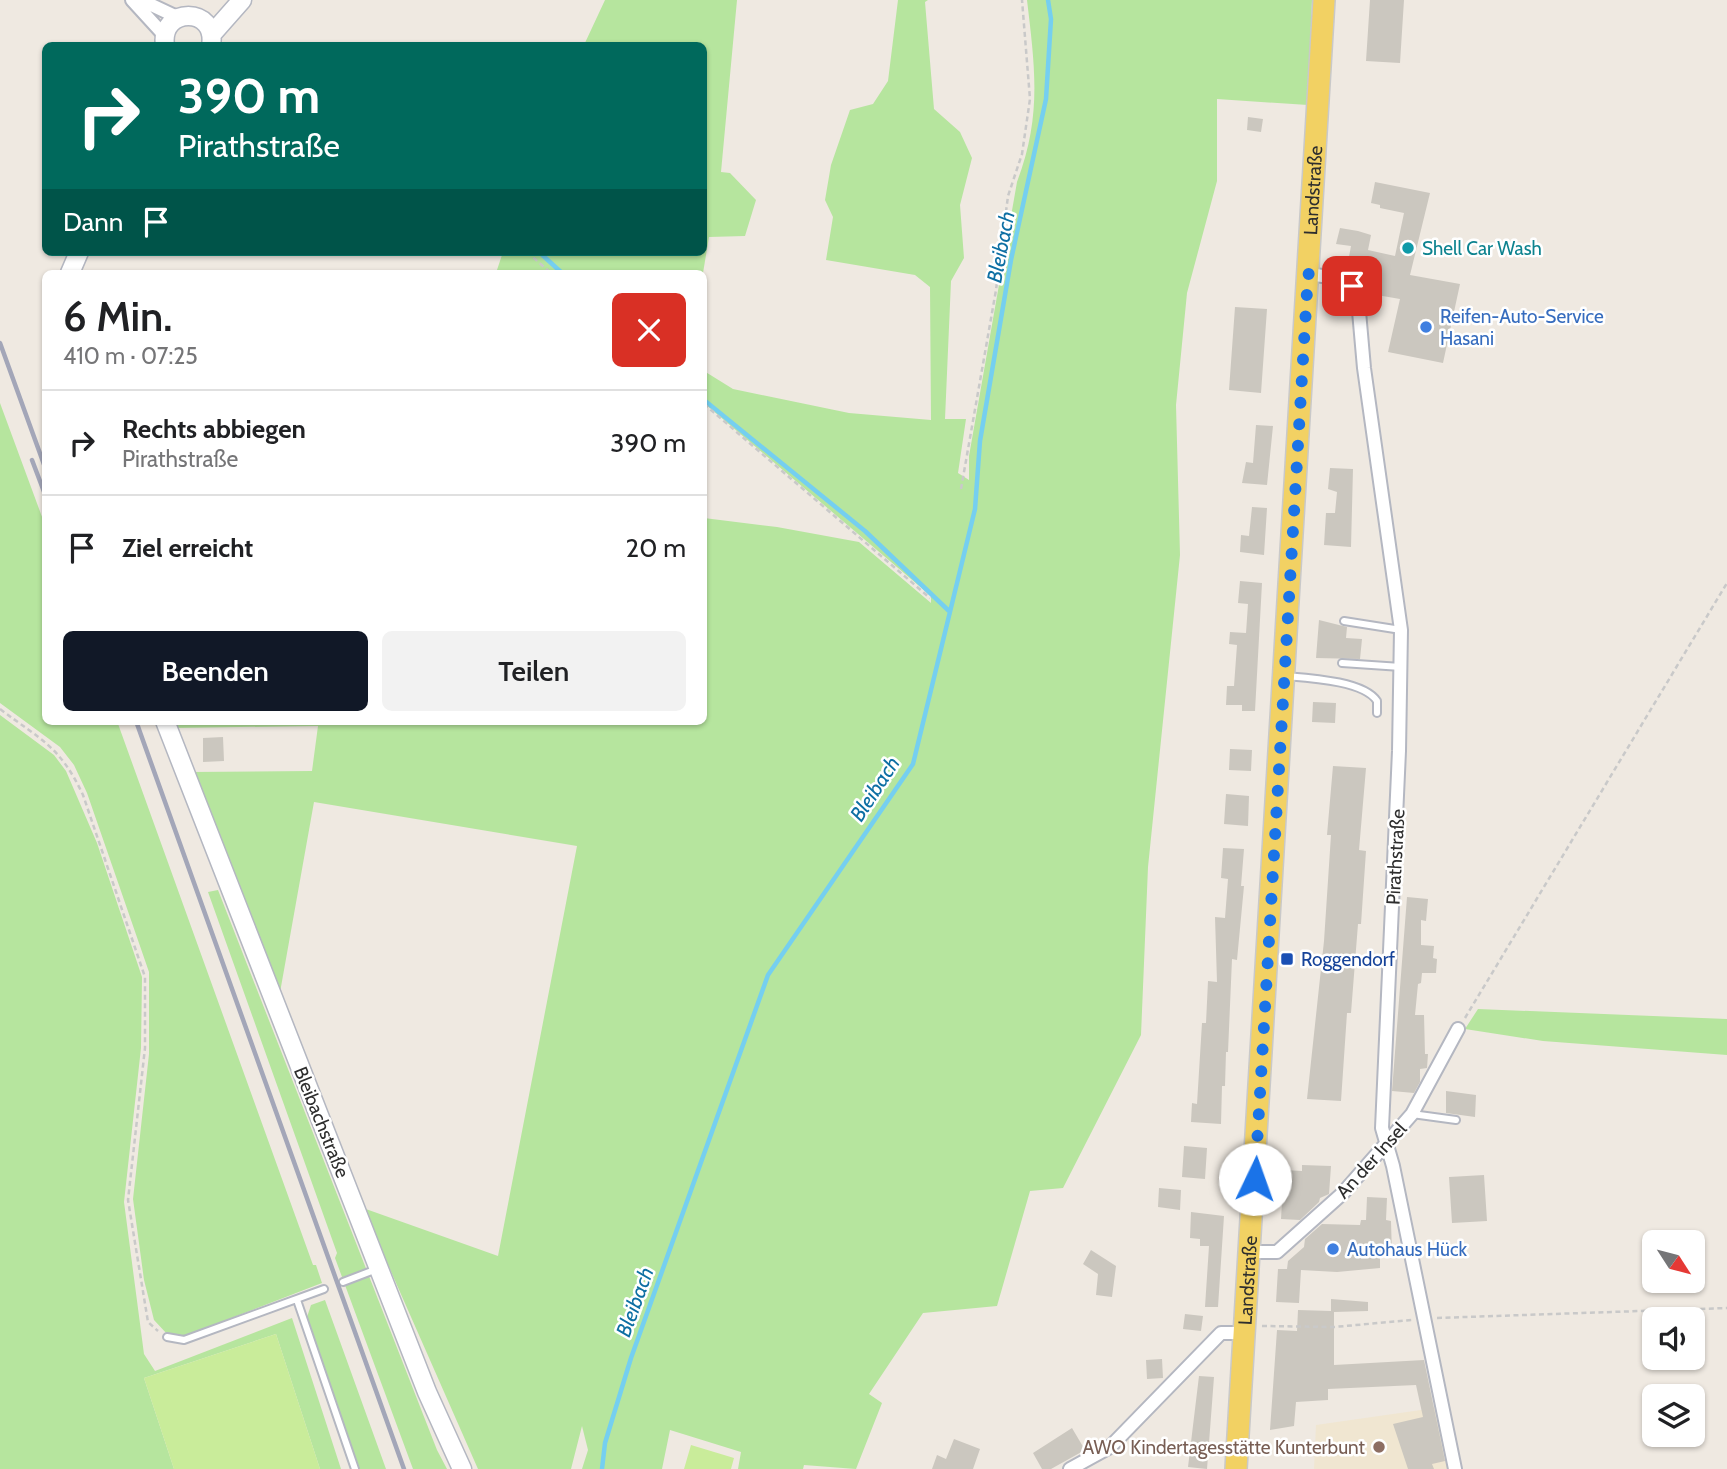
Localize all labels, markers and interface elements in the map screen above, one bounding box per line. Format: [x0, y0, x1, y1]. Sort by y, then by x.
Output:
text: 390 m [178, 66, 320, 125]
icon: right [63, 70, 154, 161]
text: Pirathstraße [178, 126, 340, 165]
street label: Landstraße [1299, 145, 1327, 236]
icon: arrive [137, 203, 175, 241]
text: Dann [63, 206, 123, 238]
water label: Bleibach [981, 209, 1020, 285]
place label: Shell Car Wash [1422, 237, 1542, 260]
marker: Shell Car Wash [1400, 240, 1416, 256]
pin [1322, 256, 1382, 316]
icon: arrive [1333, 267, 1371, 305]
text: 6 Min. [63, 290, 172, 342]
button: close [612, 293, 686, 367]
place label: Reifen-Auto-Service Hasani [1440, 305, 1604, 350]
marker: Reifen-Auto-Service Hasani [1418, 319, 1434, 335]
text: 410 m · 07:25 [63, 342, 198, 370]
text: Rechts abbiegen [122, 413, 306, 445]
icon: right [63, 424, 101, 462]
text: 390 m [610, 427, 686, 459]
text: Pirathstraße [122, 445, 238, 473]
icon: arrive [63, 529, 101, 567]
text: Ziel erreicht [122, 532, 253, 564]
text: 20 m [626, 532, 686, 564]
button: Beenden [63, 631, 368, 711]
button: Teilen [382, 631, 686, 711]
water label: Bleibach [844, 752, 905, 826]
street label: Pirathstraße [1381, 808, 1410, 906]
place label: Roggendorf [1301, 948, 1396, 971]
marker: Roggendorf [1279, 951, 1295, 967]
street label: Bleibachstraße [289, 1063, 354, 1181]
street label: An der Insel [1331, 1117, 1412, 1203]
position arrow [1218, 1142, 1292, 1216]
north arrow [1642, 1230, 1704, 1293]
map controls [1642, 1230, 1705, 1447]
street label: Landstraße [1234, 1235, 1262, 1326]
place label: Autohaus Hück [1347, 1238, 1468, 1261]
marker: Autohaus Hück [1325, 1241, 1341, 1257]
water label: Bleibach [610, 1264, 659, 1340]
button: sound [1642, 1307, 1705, 1370]
button: layers [1642, 1384, 1705, 1447]
place label: AWO Kindertagesstätte Kunterbunt [1082, 1436, 1366, 1459]
marker: AWO Kindertagesstätte Kunterbunt [1371, 1439, 1387, 1455]

